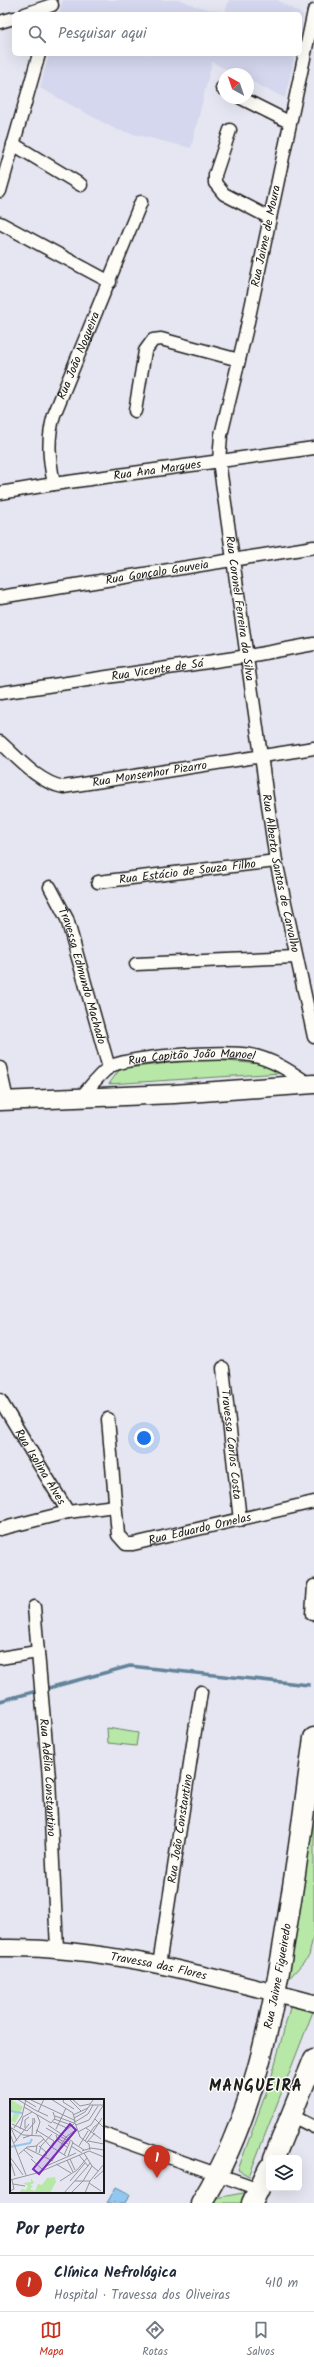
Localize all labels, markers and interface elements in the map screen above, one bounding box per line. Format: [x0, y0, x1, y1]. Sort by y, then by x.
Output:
search box [12, 12, 302, 56]
text: Pesquisar aqui [58, 22, 147, 46]
icon: search [26, 23, 48, 45]
north arrow [218, 68, 254, 104]
street label: Rua Jaime de Moura [246, 183, 286, 289]
street label: Rua João Nogueira [52, 308, 105, 402]
street label: Rua Ana Marques [112, 454, 202, 485]
street label: Rua Coronel Ferreira da Silva [220, 534, 260, 683]
street label: Rua Gonçalo Gouveia [104, 554, 210, 590]
street label: Rua Vicente de Sá [110, 653, 206, 686]
street label: Rua Monsenhor Pizarro [91, 755, 208, 792]
street label: Rua Alberto Santos de Carvalho [257, 793, 305, 954]
street label: Rua Estácio de Souza Filho [118, 854, 257, 889]
street label: Travessa Edmundo Machado [53, 904, 111, 1047]
street label: Rua Capitão João Manoel [126, 1044, 257, 1070]
street label: Travessa Carlos Costa [216, 1389, 247, 1501]
street label: Rua Isolina Alves [10, 1425, 71, 1508]
your location [134, 1428, 154, 1448]
street label: Rua Eduardo Ornelas [147, 1507, 253, 1550]
street label: Rua Adélia Constantino [34, 1718, 61, 1837]
street label: Rua João Constantino [162, 1773, 198, 1885]
street label: Rua Jaime Figueiredo [258, 1922, 296, 2031]
street label: Travessa das Flores [109, 1947, 209, 1985]
district label: MANGUEIRA [209, 2074, 303, 2099]
inset map [10, 2099, 104, 2193]
pin: 1 [144, 2145, 170, 2178]
map controls [266, 2155, 302, 2191]
button: layers [266, 2155, 302, 2191]
text: Por perto [16, 2216, 85, 2243]
text: Clínica Nefrológica [54, 2261, 177, 2285]
text: 1 [27, 2273, 31, 2294]
text: 410 m [265, 2273, 298, 2294]
text: Hospital · Travessa dos Oliveiras [54, 2285, 230, 2306]
tab: Mapa [39, 2319, 64, 2361]
tab: Rotas [142, 2319, 168, 2361]
tab: Salvos [247, 2319, 275, 2361]

